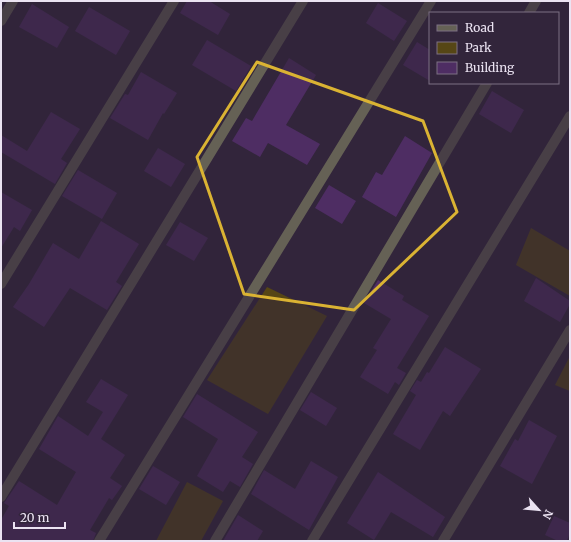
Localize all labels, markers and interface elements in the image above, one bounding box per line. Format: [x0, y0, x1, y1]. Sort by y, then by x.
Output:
legend [429, 12, 559, 84]
text: Road [465, 20, 494, 35]
text: Park [465, 40, 492, 55]
text: Building [465, 60, 515, 75]
north arrow [519, 490, 559, 530]
scale bar [14, 504, 65, 530]
text: N [540, 507, 556, 522]
text: 20 m [20, 510, 49, 525]

